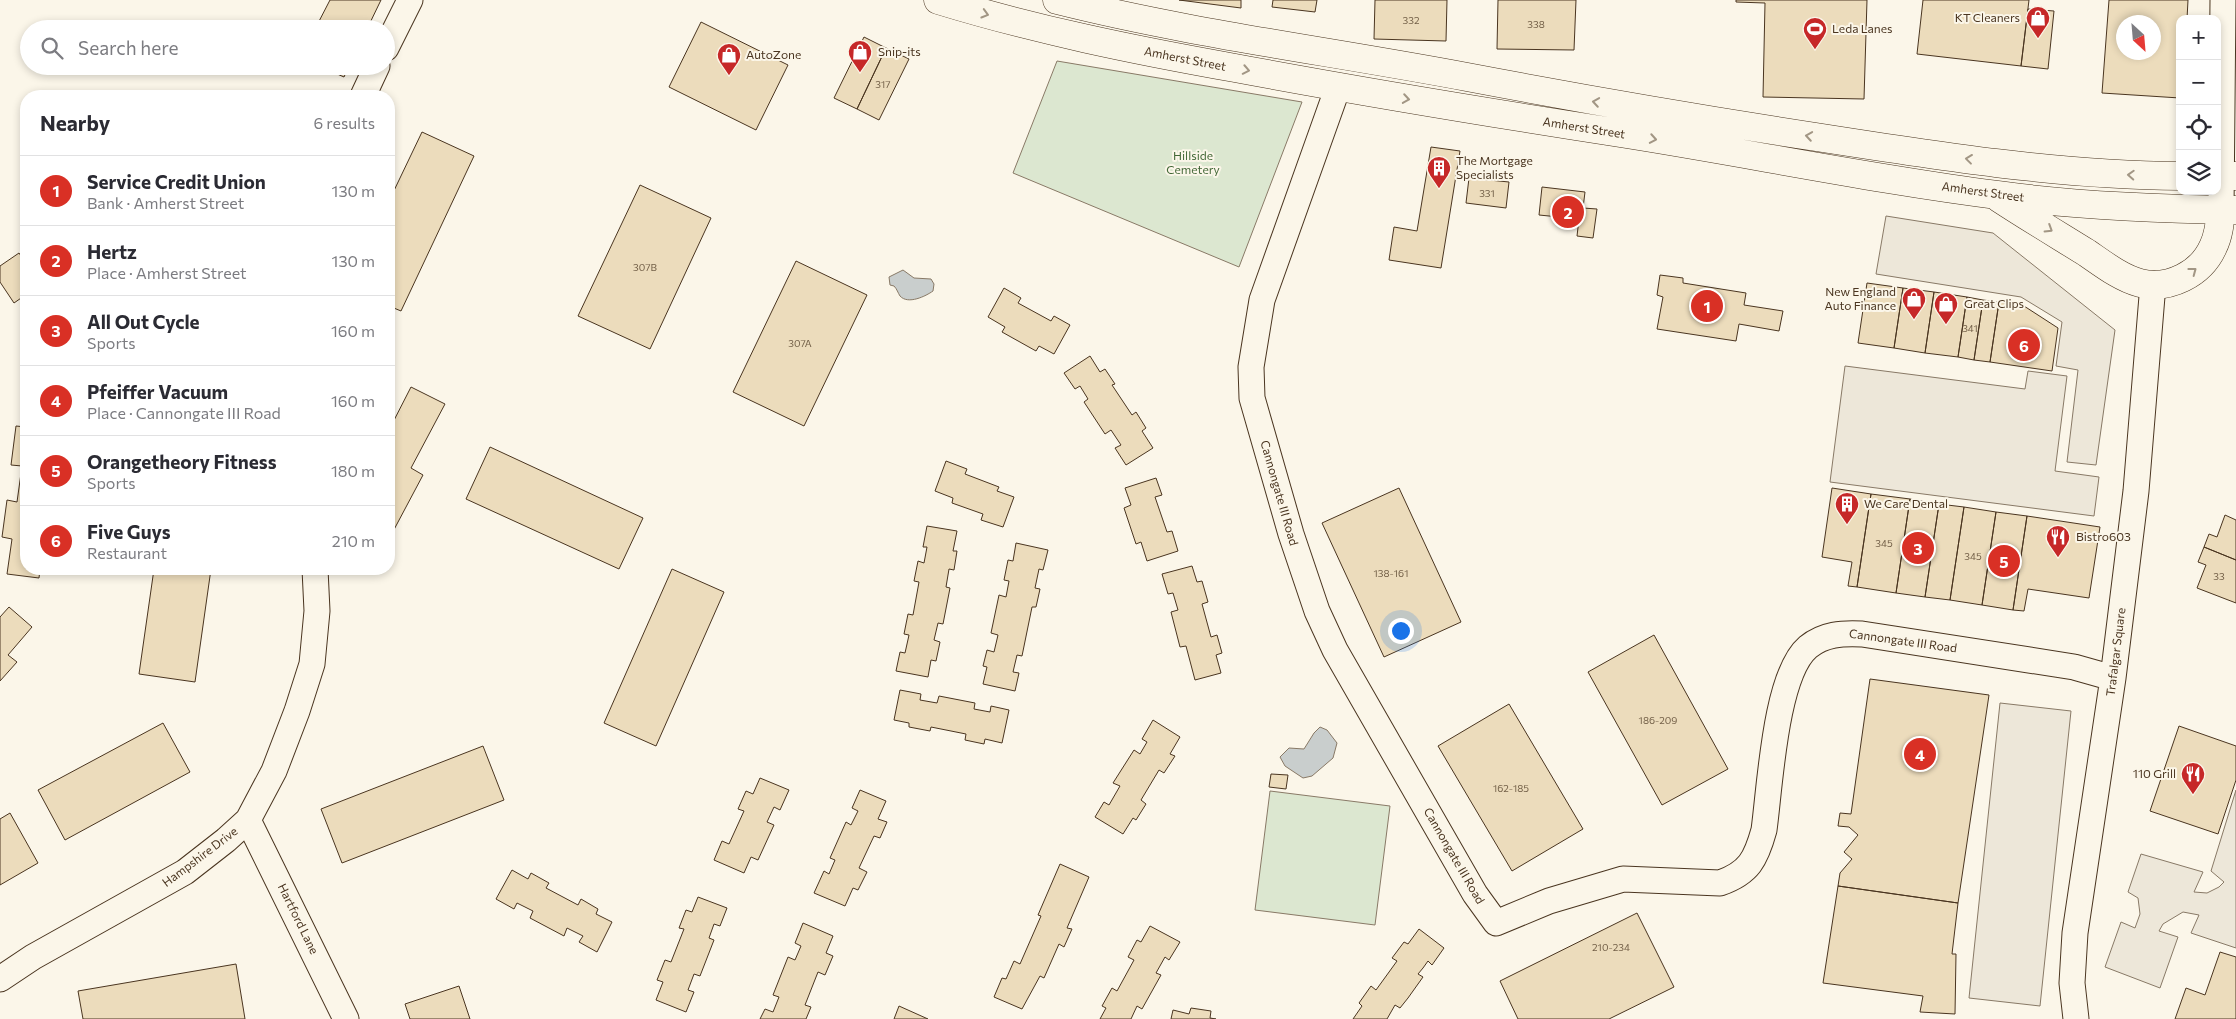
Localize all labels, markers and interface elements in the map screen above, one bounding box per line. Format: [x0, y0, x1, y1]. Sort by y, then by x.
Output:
shop icon: KT Cleaners [2025, 5, 2051, 39]
one-way arrow [980, 9, 989, 19]
place label: KT Cleaners [1955, 10, 2020, 24]
house number: 332 [1403, 14, 1420, 26]
north arrow [2116, 15, 2161, 60]
map controls [2176, 15, 2221, 195]
button: + [2176, 15, 2221, 60]
sports icon: Leda Lanes [1802, 16, 1828, 50]
house number: 338 [1527, 18, 1545, 30]
search box [20, 20, 395, 75]
place label: Leda Lanes [1832, 21, 1893, 35]
icon: search [38, 34, 66, 62]
text: Search here [78, 36, 178, 59]
shop icon: Snip-its [847, 39, 873, 73]
shop icon: AutoZone [716, 42, 742, 76]
street label: Amherst Street [1143, 43, 1227, 73]
place label: Snip-its [878, 44, 921, 58]
place label: AutoZone [746, 47, 801, 61]
button: − [2176, 60, 2221, 105]
one-way arrow [1242, 65, 1251, 75]
house number: 317 [875, 78, 891, 90]
one-way arrow [1403, 93, 1411, 104]
one-way arrow [1592, 97, 1601, 107]
button: locate [2176, 105, 2221, 150]
text: Nearby [40, 110, 110, 135]
text: 6 results [314, 113, 375, 132]
street label: Amherst Street [1542, 114, 1626, 140]
one-way arrow [1804, 131, 1812, 142]
one-way arrow [1649, 133, 1657, 143]
park label: Hillside Cemetery [1166, 148, 1220, 176]
button: layers [2176, 150, 2221, 195]
place label: The Mortgage Specialists [1456, 153, 1533, 181]
building icon: The Mortgage Specialists [1426, 155, 1452, 189]
one-way arrow [1965, 155, 1974, 165]
one-way arrow [2127, 169, 2135, 180]
text: Service Credit Union [87, 170, 266, 193]
street label: Amherst Street [1941, 178, 2025, 204]
text: 1 [52, 181, 60, 200]
text: 130 m [332, 181, 375, 200]
house number: 331 [1479, 187, 1495, 199]
text: Bank · Amherst Street [87, 193, 244, 212]
pin: 2 [1552, 193, 1584, 231]
one-way arrow [2043, 223, 2052, 233]
text: Hertz [87, 240, 137, 263]
text: 2 [51, 251, 61, 270]
text: 130 m [332, 251, 375, 270]
house number: 307B [633, 261, 658, 273]
text: Place · Amherst Street [87, 263, 247, 282]
one-way arrow [2187, 268, 2197, 277]
place label: New England Auto Finance [1825, 284, 1896, 312]
shop icon: New England Auto Finance [1901, 286, 1927, 320]
pin: 1 [1691, 287, 1723, 325]
shop icon: Great Clips [1933, 291, 1959, 325]
place label: Great Clips [1964, 296, 2024, 310]
text: All Out Cycle [87, 310, 200, 333]
text: 3 [51, 321, 61, 340]
text: 160 m [331, 321, 375, 340]
house number: 341 [1962, 322, 1978, 334]
pin: 6 [2008, 326, 2040, 364]
text: Sports [87, 333, 136, 352]
house number: 307A [788, 337, 812, 349]
text: Pfeiffer Vacuum [87, 380, 228, 403]
text: 4 [51, 391, 61, 410]
text: 160 m [331, 391, 375, 410]
text: Place · Cannongate III Road [87, 403, 281, 422]
street label: Cannongate III Road [1258, 438, 1302, 547]
text: Orangetheory Fitness [87, 450, 277, 473]
text: 5 [51, 461, 61, 480]
text: 180 m [331, 461, 375, 480]
text: Sports [87, 473, 136, 492]
building icon: We Care Dental [1834, 491, 1860, 525]
place label: We Care Dental [1864, 496, 1948, 510]
text: Five Guys [87, 520, 171, 543]
restaurant icon: Bistro603 [2045, 524, 2071, 558]
pin: 3 [1902, 529, 1934, 567]
place label: Bistro603 [2076, 529, 2131, 543]
text: 6 [51, 531, 61, 550]
text: 210 m [332, 531, 375, 550]
house number: 345 [1875, 537, 1893, 549]
pin: 5 [1988, 542, 2020, 580]
text: Restaurant [87, 543, 167, 562]
house number: 345 [1964, 550, 1982, 562]
house number: 138-161 [1374, 567, 1408, 579]
house number: 33 [2213, 570, 2225, 582]
street label: Trafalgar Square [2103, 607, 2127, 697]
your location [1388, 618, 1414, 644]
street label: Cannongate III Road [1848, 626, 1958, 655]
house number: 186-209 [1639, 714, 1677, 726]
pin: 4 [1904, 735, 1936, 773]
restaurant icon: 110 Grill [2180, 761, 2206, 795]
place label: 110 Grill [2133, 766, 2176, 780]
house number: 162-185 [1493, 782, 1529, 794]
street label: Cannongate III Road [1422, 805, 1488, 906]
street label: Hampshire Drive [159, 823, 240, 889]
street label: Hartford Lane [276, 881, 322, 956]
house number: 210-234 [1592, 941, 1630, 953]

